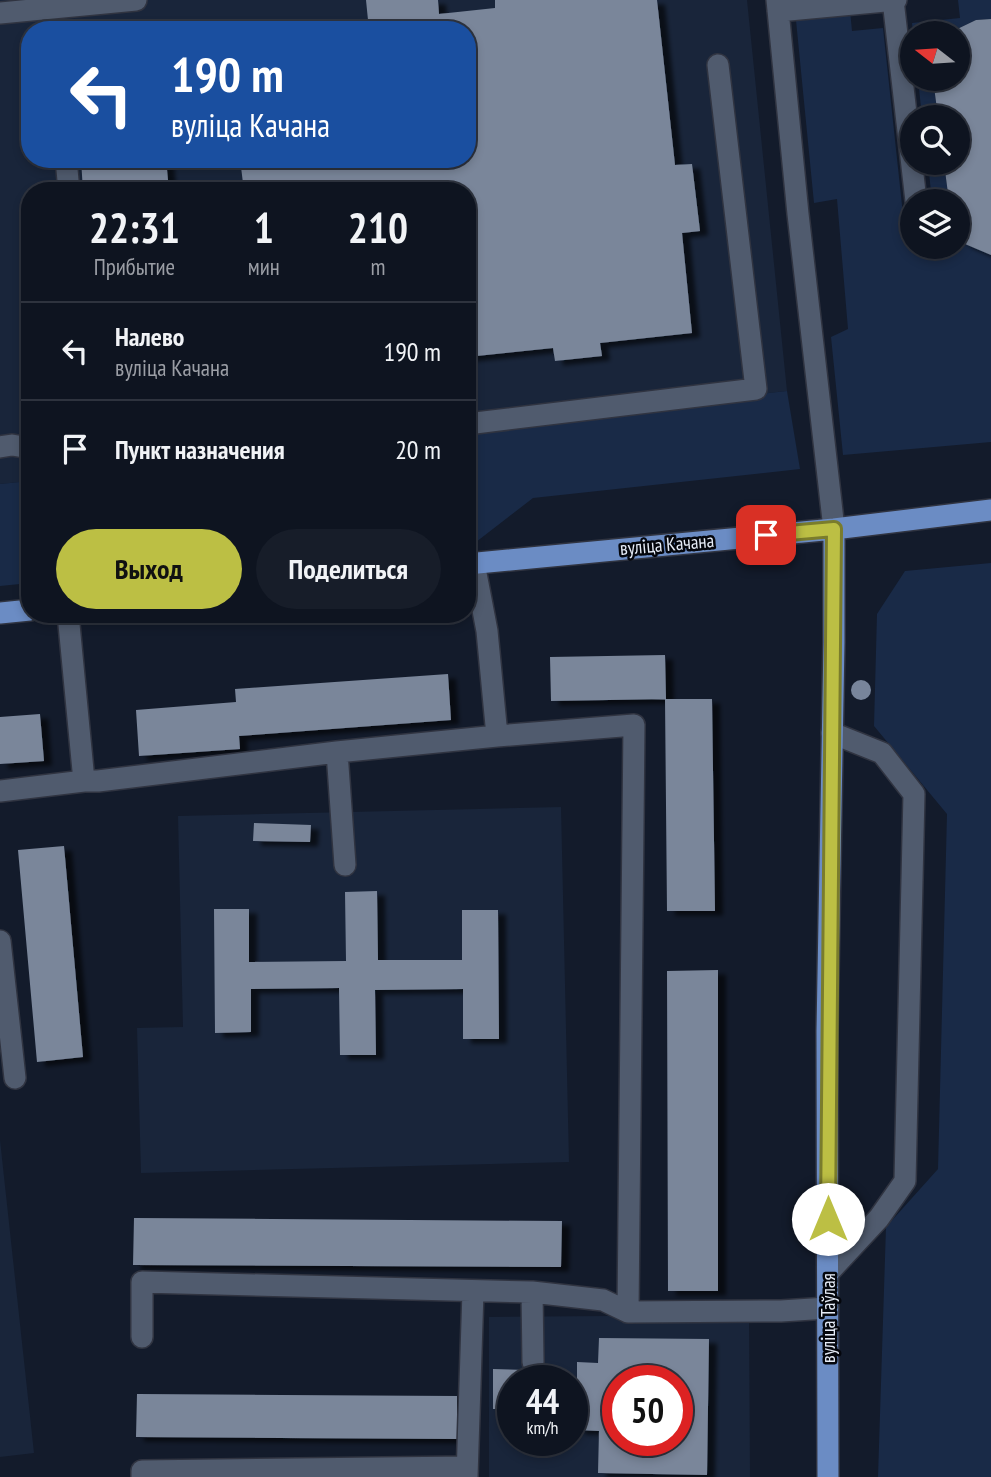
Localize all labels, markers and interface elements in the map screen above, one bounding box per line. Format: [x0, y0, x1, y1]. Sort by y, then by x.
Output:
north arrow [900, 21, 970, 91]
map controls [900, 21, 970, 259]
text: 190 m [171, 42, 284, 106]
icon: left [56, 49, 147, 140]
text: вуліца Качана [171, 104, 330, 146]
button: search [900, 105, 970, 175]
button: layers [900, 189, 970, 259]
text: 22:31 [89, 200, 180, 255]
text: 1 [254, 200, 274, 255]
text: 210 [348, 200, 408, 255]
text: Прибытие [94, 252, 175, 281]
text: мин [248, 252, 280, 281]
text: m [370, 252, 385, 281]
text: Налево [115, 320, 184, 353]
icon: left [56, 332, 94, 370]
text: 190 m [383, 335, 441, 368]
text: вуліца Качана [115, 353, 229, 382]
icon: arrive [56, 430, 94, 468]
text: Пункт назначения [115, 433, 285, 466]
text: 20 m [395, 433, 441, 466]
pin [736, 505, 796, 565]
icon: arrive [747, 516, 785, 554]
street label: вуліца Качана [619, 528, 715, 560]
button: Выход [56, 529, 242, 609]
button: Поделиться [256, 529, 441, 609]
position arrow [791, 1182, 865, 1256]
street label: вуліца Таўлая [816, 1273, 840, 1363]
speed limit sign: 50 [602, 1365, 693, 1456]
text: 44 [526, 1378, 559, 1424]
text: km/h [527, 1416, 558, 1439]

